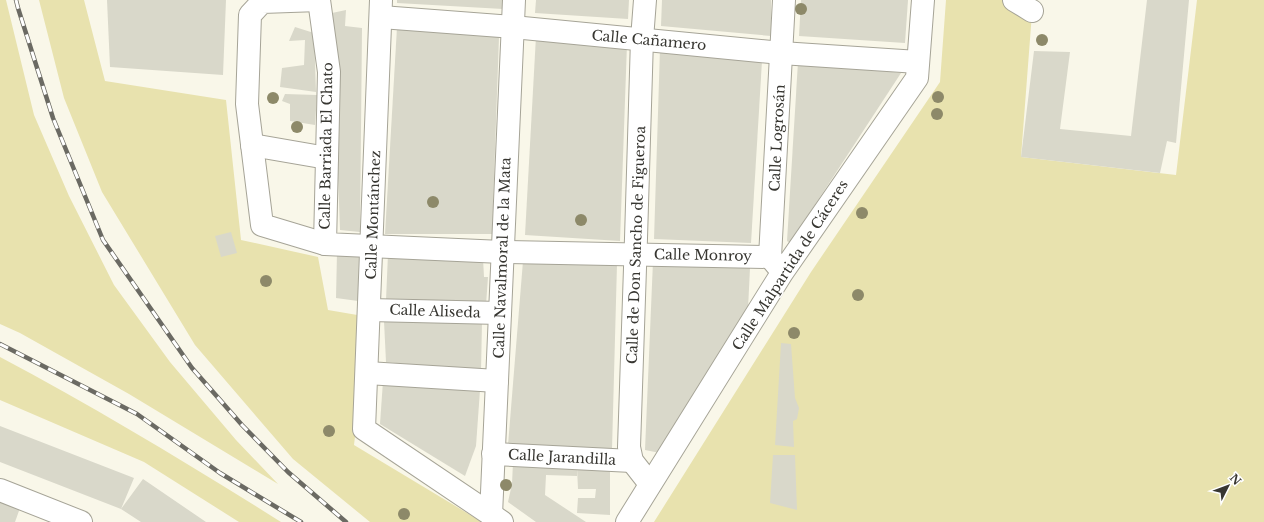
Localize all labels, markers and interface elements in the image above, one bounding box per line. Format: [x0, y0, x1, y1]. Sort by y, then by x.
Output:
street label: Calle Cañamero [591, 26, 707, 54]
street label: Calle Barriada El Chato [316, 62, 336, 230]
street label: Calle Logrosán [765, 84, 789, 192]
street label: Calle de Don Sancho de Figueroa [623, 125, 649, 364]
street label: Calle Montánchez [362, 150, 384, 280]
street label: Calle Navalmoral de la Mata [489, 157, 515, 359]
street label: Calle Malpartida de Cáceres [728, 176, 852, 354]
street label: Calle Monroy [654, 245, 752, 265]
street label: Calle Aliseda [389, 300, 481, 322]
street label: Calle Jarandilla [508, 445, 617, 469]
north arrow [1208, 466, 1248, 506]
text: N [1227, 471, 1245, 488]

